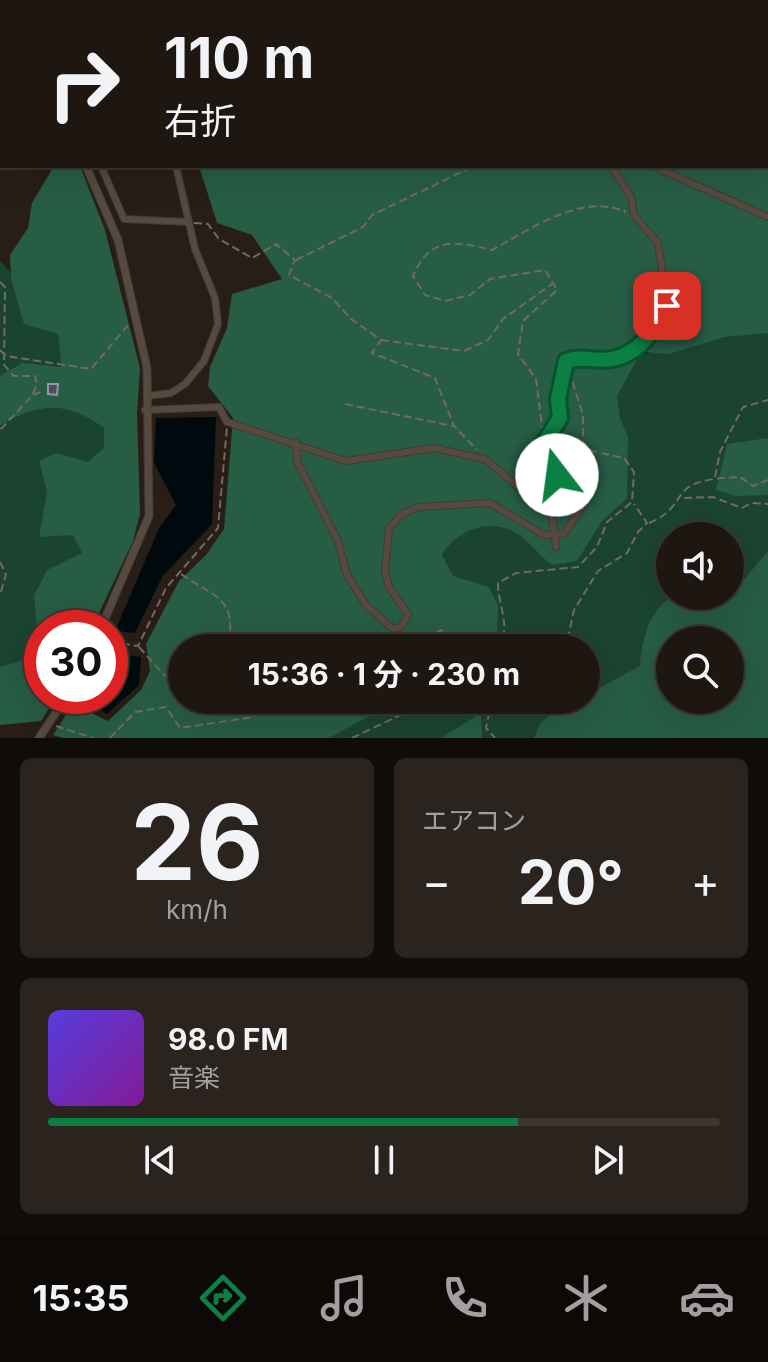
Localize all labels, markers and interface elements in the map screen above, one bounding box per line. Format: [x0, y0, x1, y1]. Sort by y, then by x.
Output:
text: 110 m [164, 24, 314, 92]
icon: right [32, 32, 136, 136]
text: 右折 [164, 99, 236, 143]
pin [633, 272, 701, 340]
icon: arrive [645, 284, 689, 328]
position arrow [515, 433, 599, 517]
map controls [656, 522, 744, 714]
button: sound [656, 522, 744, 610]
speed limit sign: 30 [24, 610, 128, 714]
button: search [656, 626, 744, 714]
text: 15:36 · 1 分 · 230 m [248, 656, 520, 692]
text: 26 [130, 779, 264, 905]
text: エアコン [422, 805, 526, 836]
text: 20° [518, 846, 624, 918]
text: − [422, 855, 451, 909]
text: + [691, 855, 720, 909]
text: km/h [166, 894, 228, 925]
text: 98.0 FM [168, 1021, 288, 1057]
text: 音楽 [168, 1062, 220, 1093]
icon: previous [138, 1138, 182, 1182]
icon: pause [362, 1138, 406, 1182]
icon: next [586, 1138, 630, 1182]
icon: directions [195, 1270, 251, 1326]
icon: music [316, 1270, 372, 1326]
icon: phone [437, 1270, 493, 1326]
icon: climate [558, 1270, 614, 1326]
icon: car [679, 1270, 735, 1326]
text: 15:35 [33, 1276, 129, 1320]

